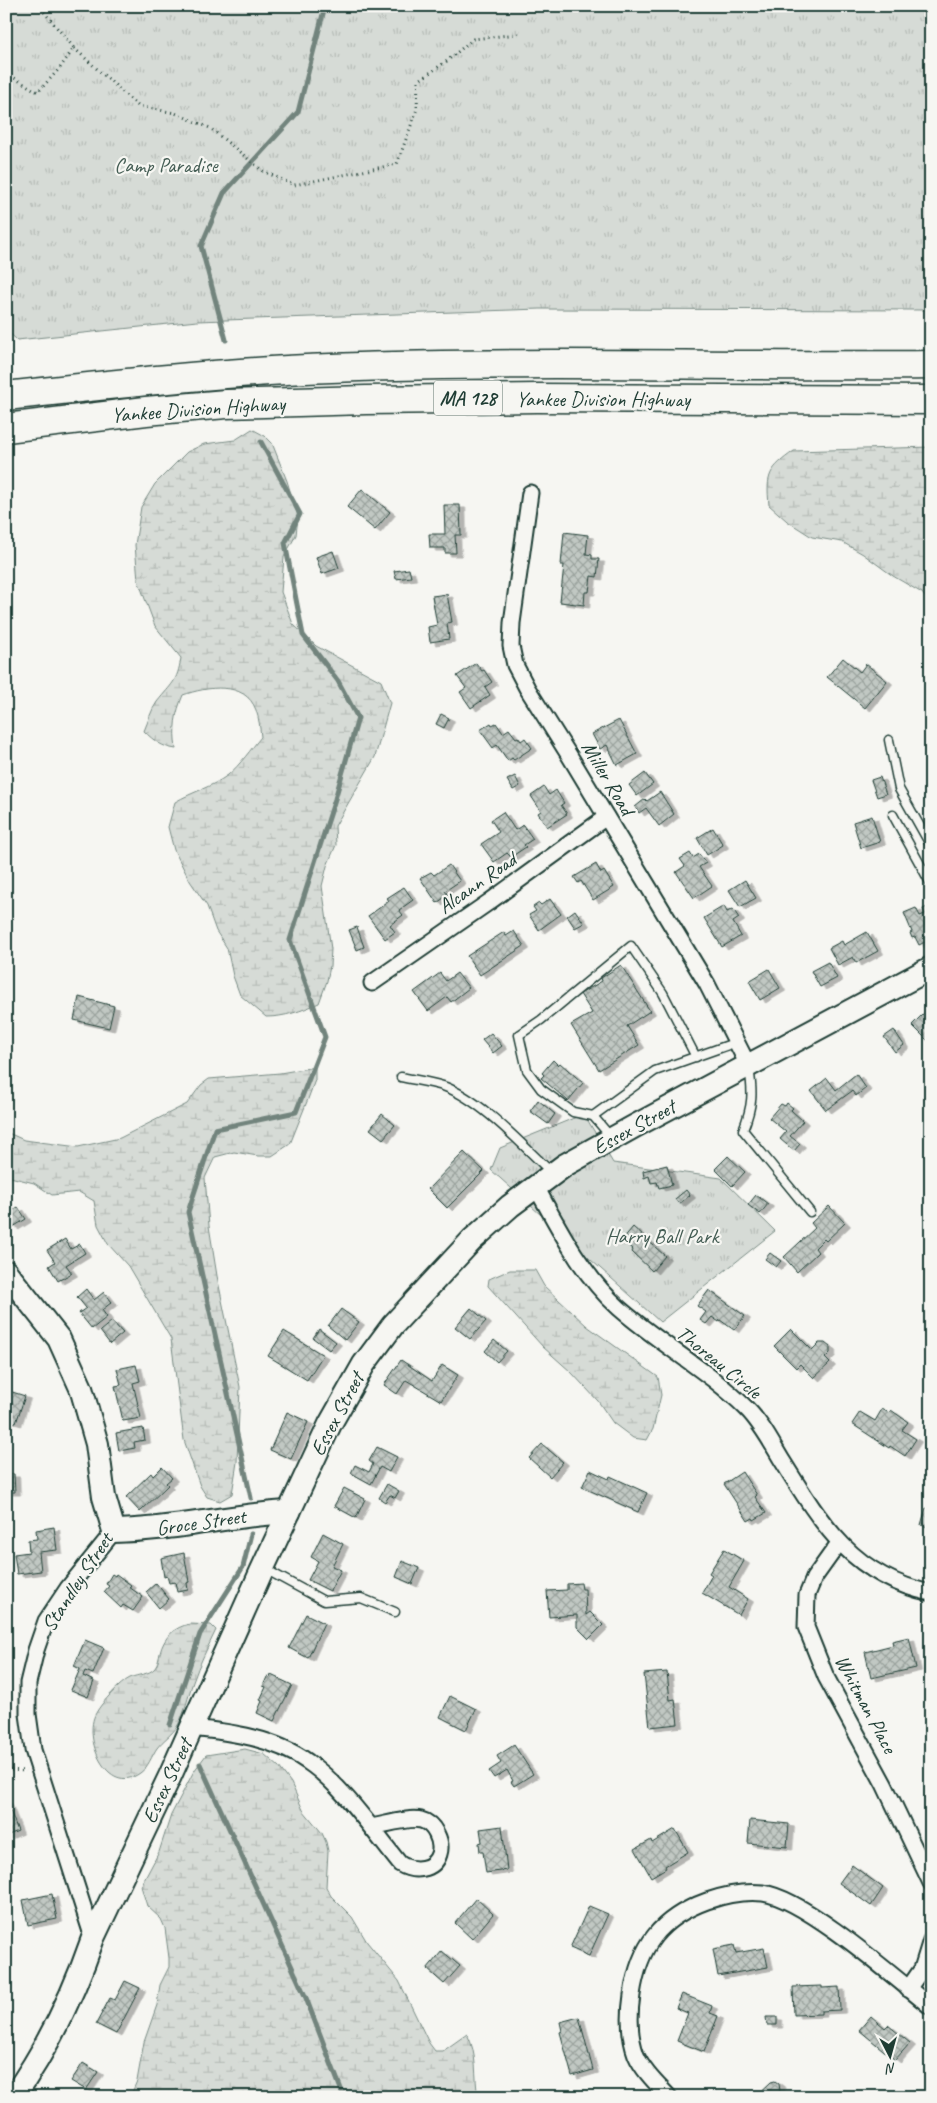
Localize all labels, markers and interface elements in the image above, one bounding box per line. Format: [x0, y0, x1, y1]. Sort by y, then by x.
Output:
park label: Camp Paradise [114, 152, 219, 178]
road number: MA 128 [434, 380, 502, 416]
street label: Yankee Division Highway [516, 386, 692, 412]
street label: Yankee Division Highway [110, 390, 288, 428]
street label: Miller Road [576, 736, 642, 823]
street label: Alcann Road [433, 844, 524, 919]
street label: Essex Street [588, 1092, 682, 1160]
park label: Harry Ball Park [606, 1223, 721, 1249]
street label: Thoreau Circle [671, 1320, 768, 1405]
street label: Essex Street [304, 1365, 371, 1460]
street label: Groce Street [155, 1503, 249, 1541]
street label: Standley Street [35, 1526, 120, 1636]
street label: Whitman Place [829, 1650, 904, 1760]
street label: Essex Street [136, 1732, 199, 1827]
north arrow [864, 2030, 914, 2080]
text: N [884, 2060, 897, 2078]

